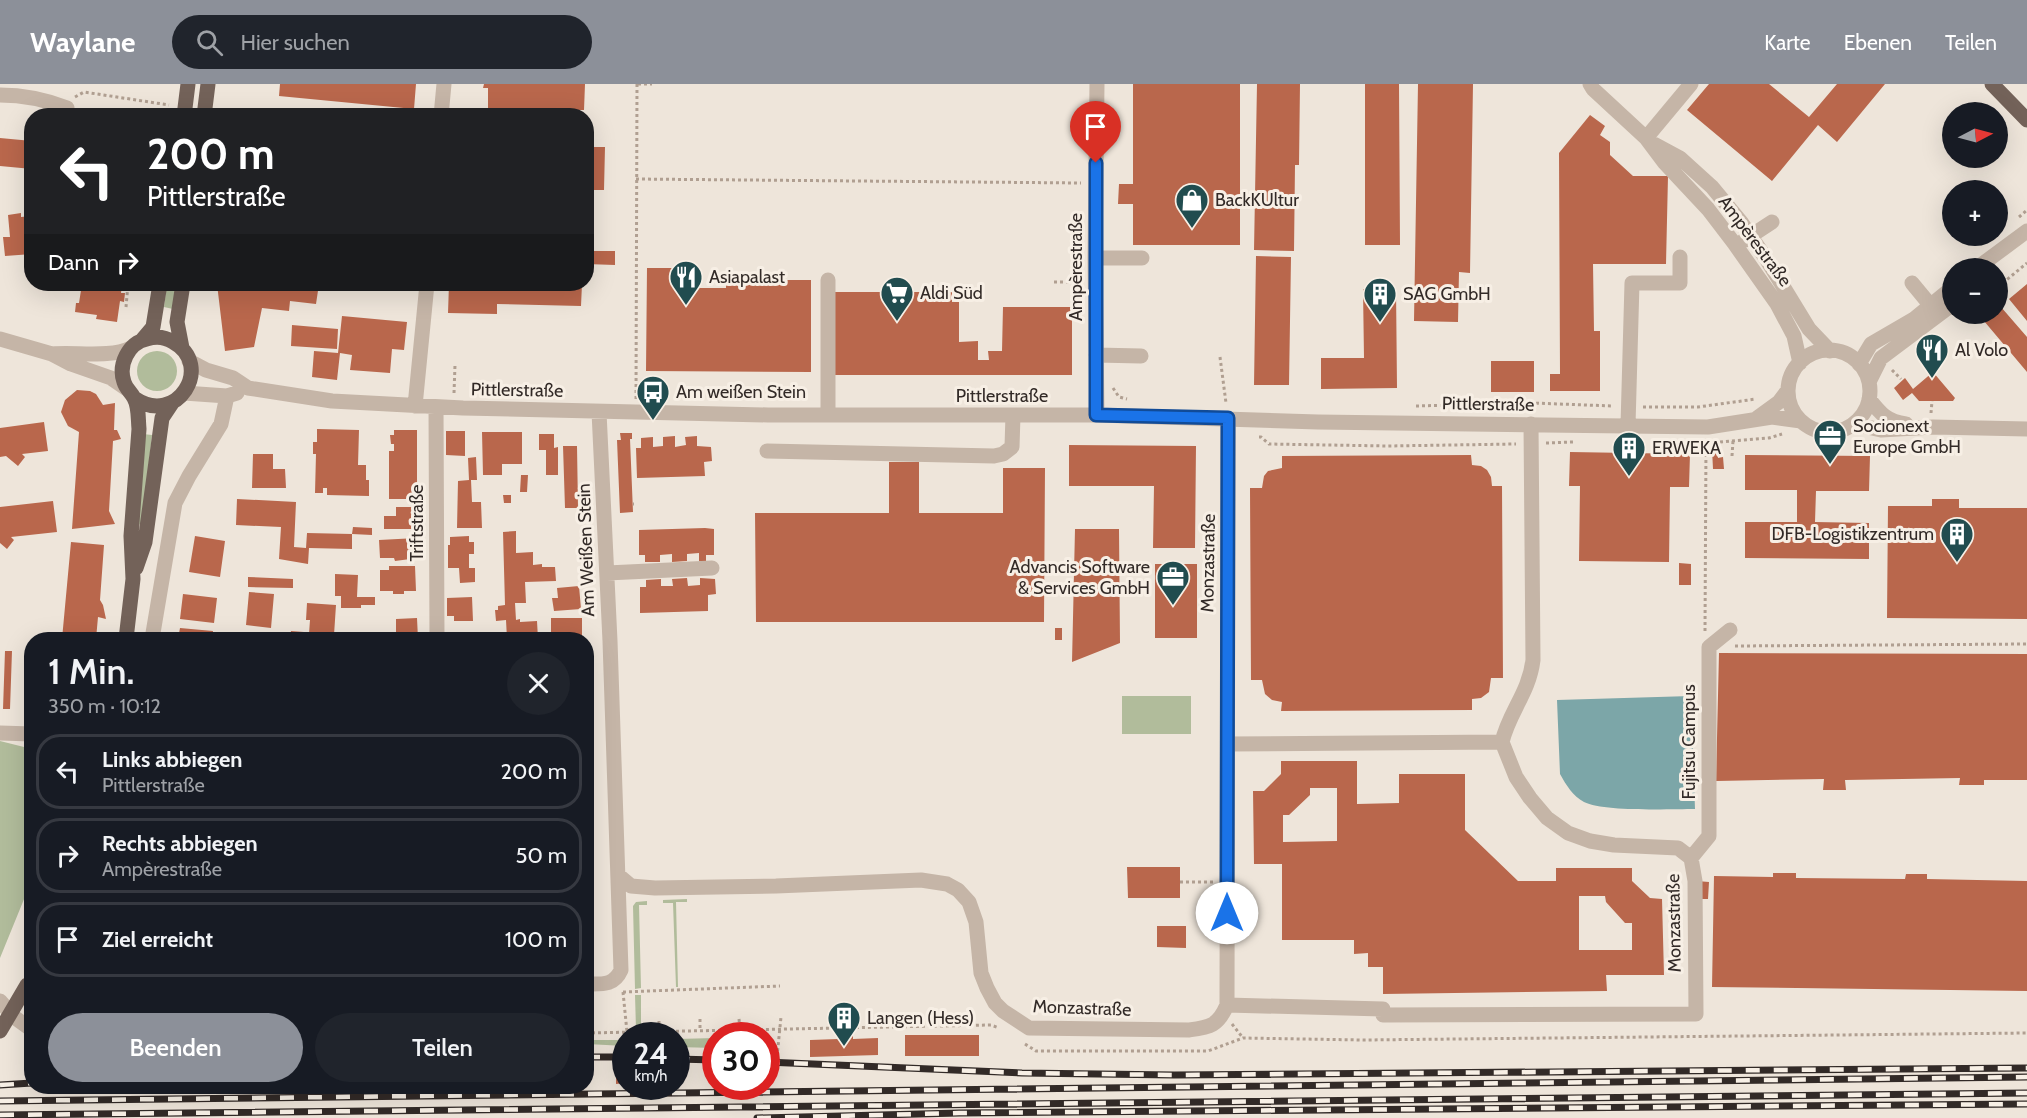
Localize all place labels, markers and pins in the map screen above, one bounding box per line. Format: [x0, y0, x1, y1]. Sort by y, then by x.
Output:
pin [1070, 101, 1121, 163]
shop icon: BackKUltur [1174, 182, 1210, 229]
place label: BackKUltur [1215, 189, 1299, 211]
restaurant icon: Asiapalast [668, 259, 704, 306]
place label: Asiapalast [709, 266, 785, 288]
supermarket icon: Aldi Süd [879, 275, 915, 322]
building icon: SAG GmbH [1362, 276, 1398, 323]
place label: Aldi Süd [920, 282, 983, 304]
place label: SAG GmbH [1403, 283, 1491, 305]
restaurant icon: Al Volo [1914, 332, 1950, 379]
place label: Al Volo [1955, 339, 2008, 361]
bus stop icon: Am weißen Stein [635, 374, 671, 421]
place label: Am weißen Stein [676, 381, 806, 403]
place label: Socionext Europe GmbH [1853, 415, 1961, 458]
office icon: Socionext Europe GmbH [1812, 418, 1848, 465]
building icon: ERWEKA [1611, 430, 1647, 477]
place label: ERWEKA [1652, 437, 1721, 459]
building icon: DFB-Logistikzentrum [1939, 516, 1975, 563]
place label: DFB-Logistikzentrum [1771, 523, 1934, 545]
place label: Advancis Software & Services GmbH [1010, 556, 1150, 599]
office icon: Advancis Software & Services GmbH [1155, 559, 1191, 606]
building icon: Langen (Hess) [826, 1000, 862, 1047]
place label: Langen (Hess) [867, 1007, 974, 1029]

